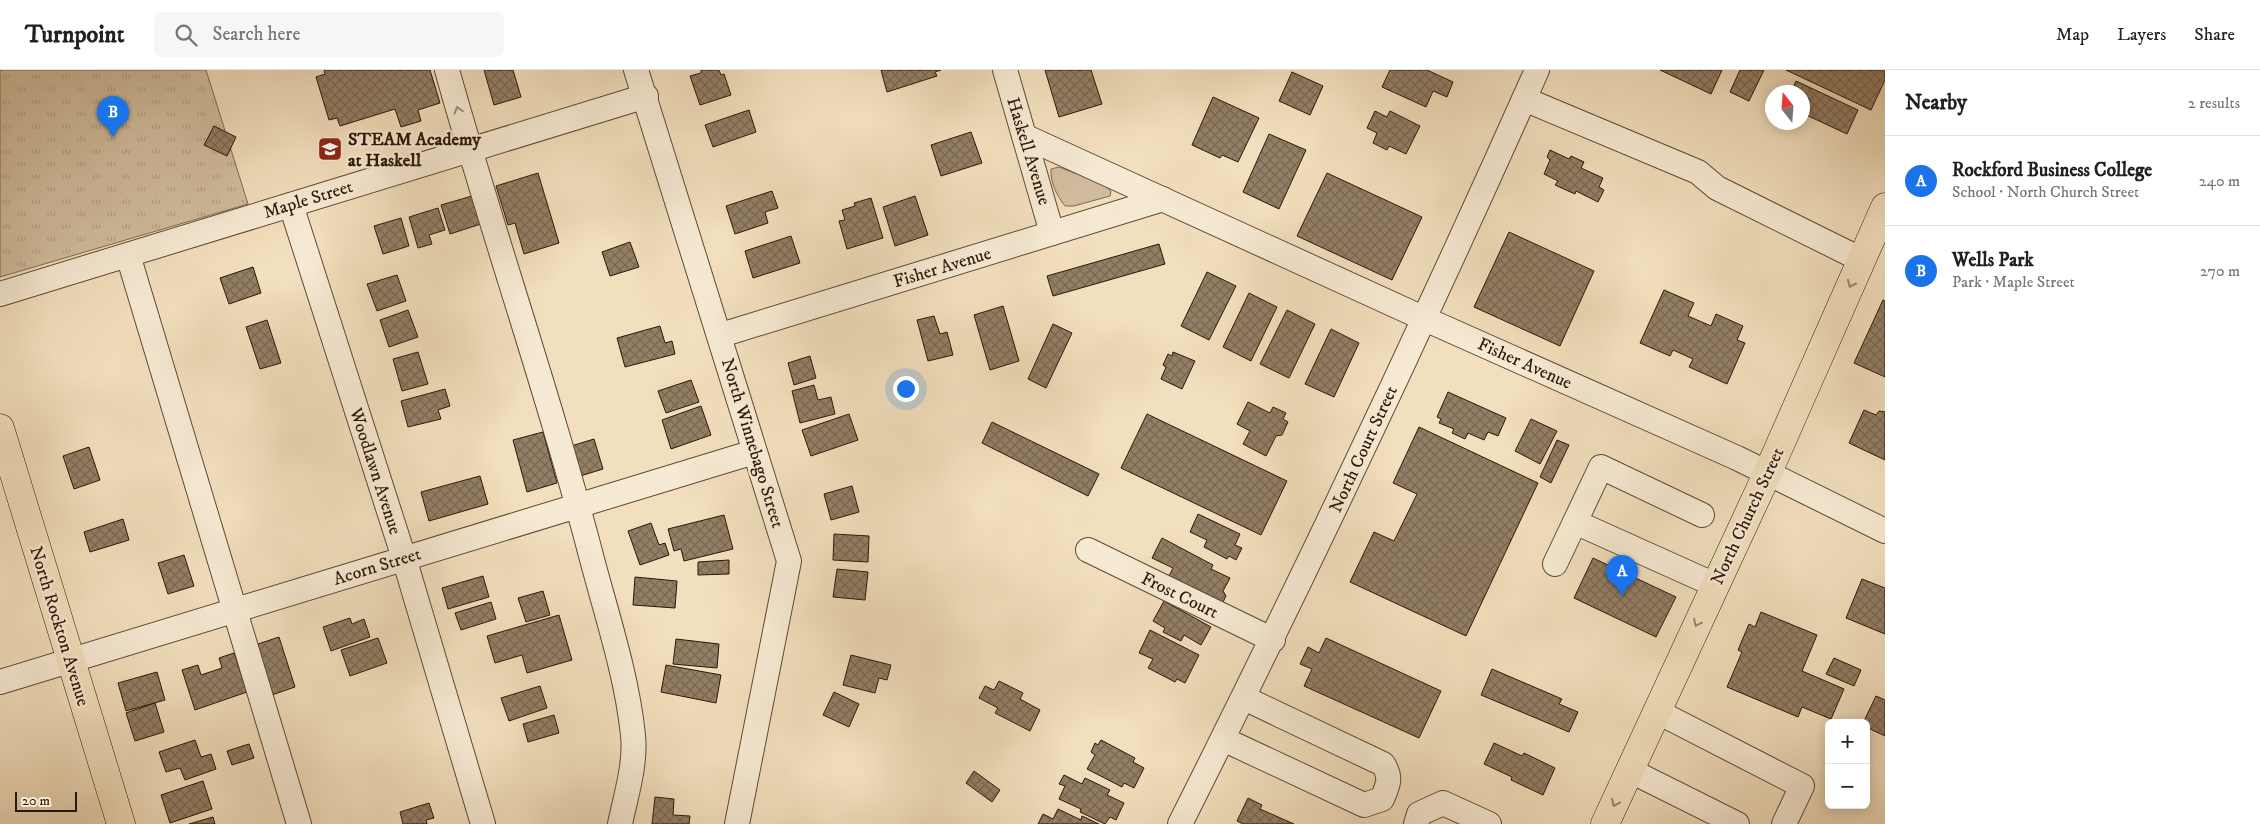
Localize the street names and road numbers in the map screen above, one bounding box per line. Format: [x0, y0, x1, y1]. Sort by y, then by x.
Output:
street label: Haskell Avenue [1001, 95, 1055, 208]
street label: Maple Street [261, 176, 356, 224]
street label: Fisher Avenue [891, 243, 994, 293]
street label: Fisher Avenue [1474, 333, 1575, 394]
street label: North Winnebago Street [716, 356, 788, 531]
street label: North Court Street [1325, 382, 1403, 516]
street label: Woodlawn Avenue [344, 404, 406, 537]
street label: North Church Street [1706, 444, 1789, 589]
street label: Acorn Street [331, 543, 424, 591]
street label: North Rockton Avenue [24, 544, 94, 709]
street label: Frost Court [1137, 568, 1222, 624]

